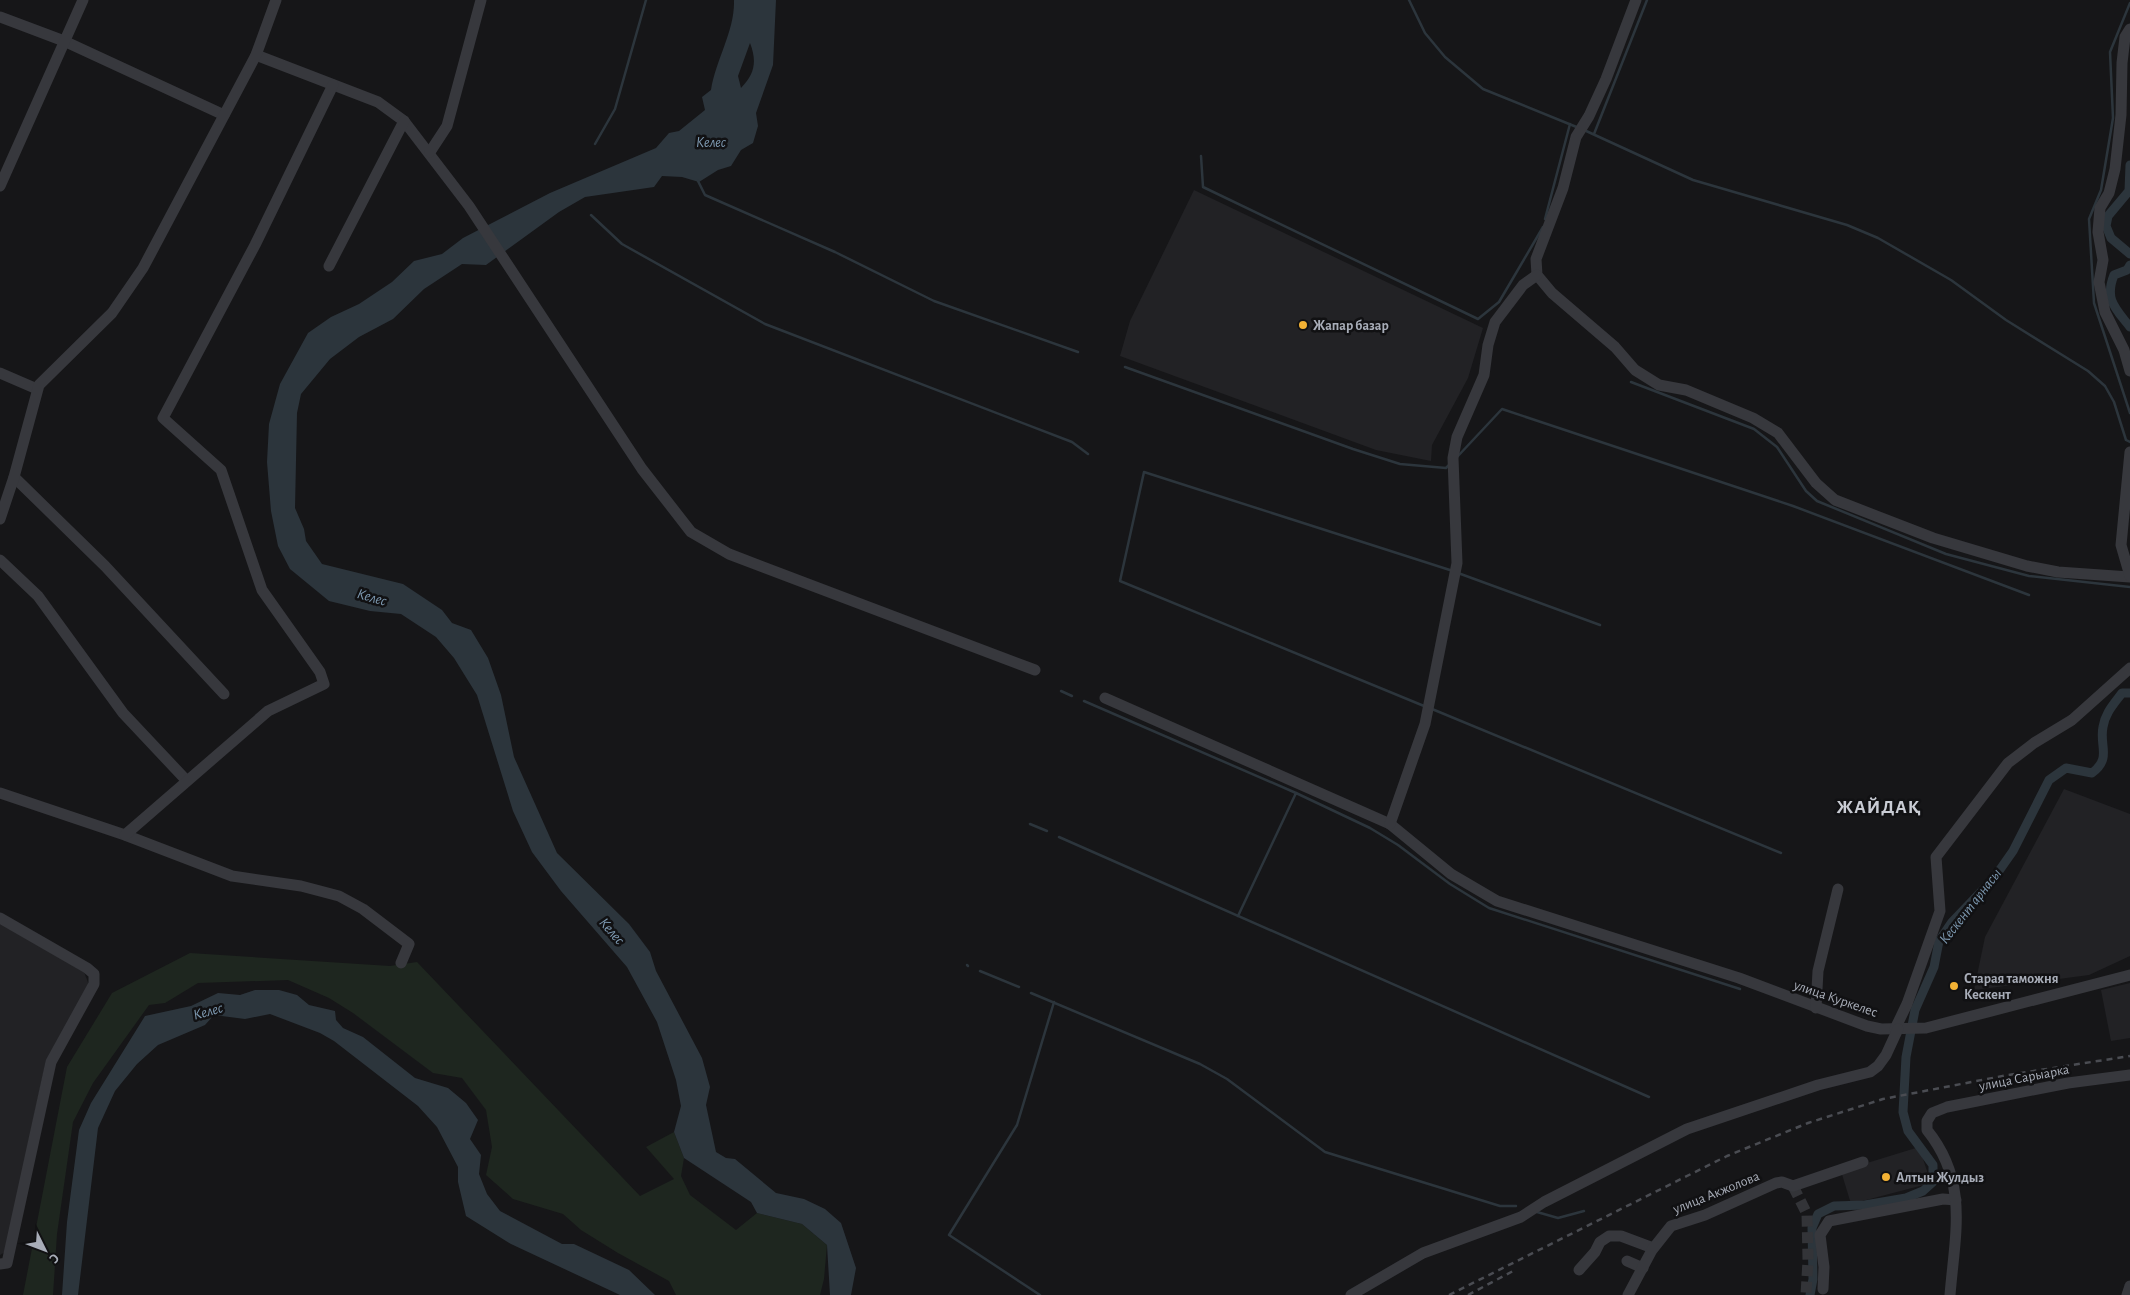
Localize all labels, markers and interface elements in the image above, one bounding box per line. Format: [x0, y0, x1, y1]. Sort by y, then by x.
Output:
water label: Келес [696, 135, 727, 150]
marker: Жапар базар [1297, 319, 1309, 331]
place label: Жапар базар [1313, 319, 1389, 333]
water label: Келес [355, 586, 389, 609]
district label: ЖАЙДАҚ [1836, 797, 1922, 817]
water label: Кескент арнасы [1937, 866, 2004, 947]
water label: Келес [596, 915, 628, 948]
place label: Старая таможня Кескент [1964, 972, 2059, 1002]
street label: улица Куркелес [1791, 978, 1880, 1020]
marker: Старая таможня Кескент [1948, 980, 1960, 992]
water label: Келес [192, 1000, 225, 1023]
street label: улица Сарыарка [1977, 1062, 2071, 1094]
street label: улица Акжолова [1670, 1169, 1762, 1217]
marker: Алтын Жулдыз [1880, 1171, 1892, 1183]
place label: Алтын Жулдыз [1896, 1171, 1984, 1185]
north arrow [20, 1225, 70, 1275]
text: С [46, 1250, 62, 1266]

